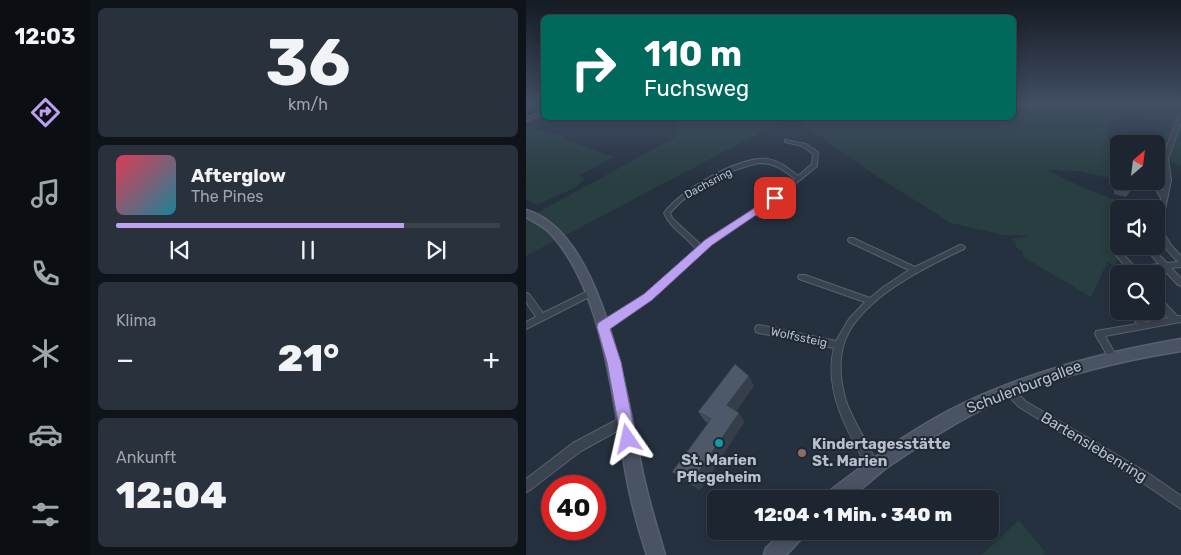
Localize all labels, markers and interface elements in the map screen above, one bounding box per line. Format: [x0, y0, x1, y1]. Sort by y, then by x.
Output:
text: 12:03 [14, 23, 76, 50]
text: 36 [265, 24, 351, 101]
text: 110 m [644, 33, 742, 75]
icon: right [561, 35, 626, 100]
text: Fuchsweg [644, 75, 749, 102]
icon: directions [28, 95, 63, 130]
text: km/h [288, 95, 328, 114]
north arrow [1110, 135, 1165, 190]
map controls [1110, 135, 1165, 320]
text: Afterglow [191, 164, 286, 187]
street label: Dachsring [682, 165, 734, 201]
icon: music [28, 176, 63, 211]
pin [754, 177, 796, 219]
icon: arrive [761, 184, 789, 212]
text: The Pines [191, 187, 264, 206]
button: sound [1110, 200, 1165, 255]
icon: previous [166, 236, 194, 264]
icon: pause [294, 236, 322, 264]
icon: next [422, 236, 450, 264]
icon: phone [28, 256, 63, 291]
button: search [1110, 265, 1165, 320]
text: Klima [116, 311, 156, 330]
street label: Wolfssteig [769, 324, 829, 350]
text: 21° [278, 335, 339, 381]
icon: climate [28, 336, 63, 371]
text: − [116, 343, 134, 376]
text: + [483, 343, 500, 376]
street label: Schulenburgallee [964, 357, 1084, 417]
street label: Bartenslebenring [1038, 408, 1150, 486]
position arrow [601, 412, 653, 464]
icon: car [28, 417, 63, 452]
place label: Kindertagesstätte St. Marien [812, 435, 951, 470]
marker: St. Marien Pflegeheim [713, 437, 725, 449]
marker: Kindertagesstätte St. Marien [796, 447, 808, 459]
text: Ankunft [116, 448, 176, 467]
place label: St. Marien Pflegeheim [677, 451, 761, 486]
text: 12:04 [116, 472, 227, 518]
speed limit sign: 40 [541, 475, 606, 540]
icon: filters [28, 497, 63, 532]
text: 12:04 · 1 Min. · 340 m [754, 503, 952, 526]

